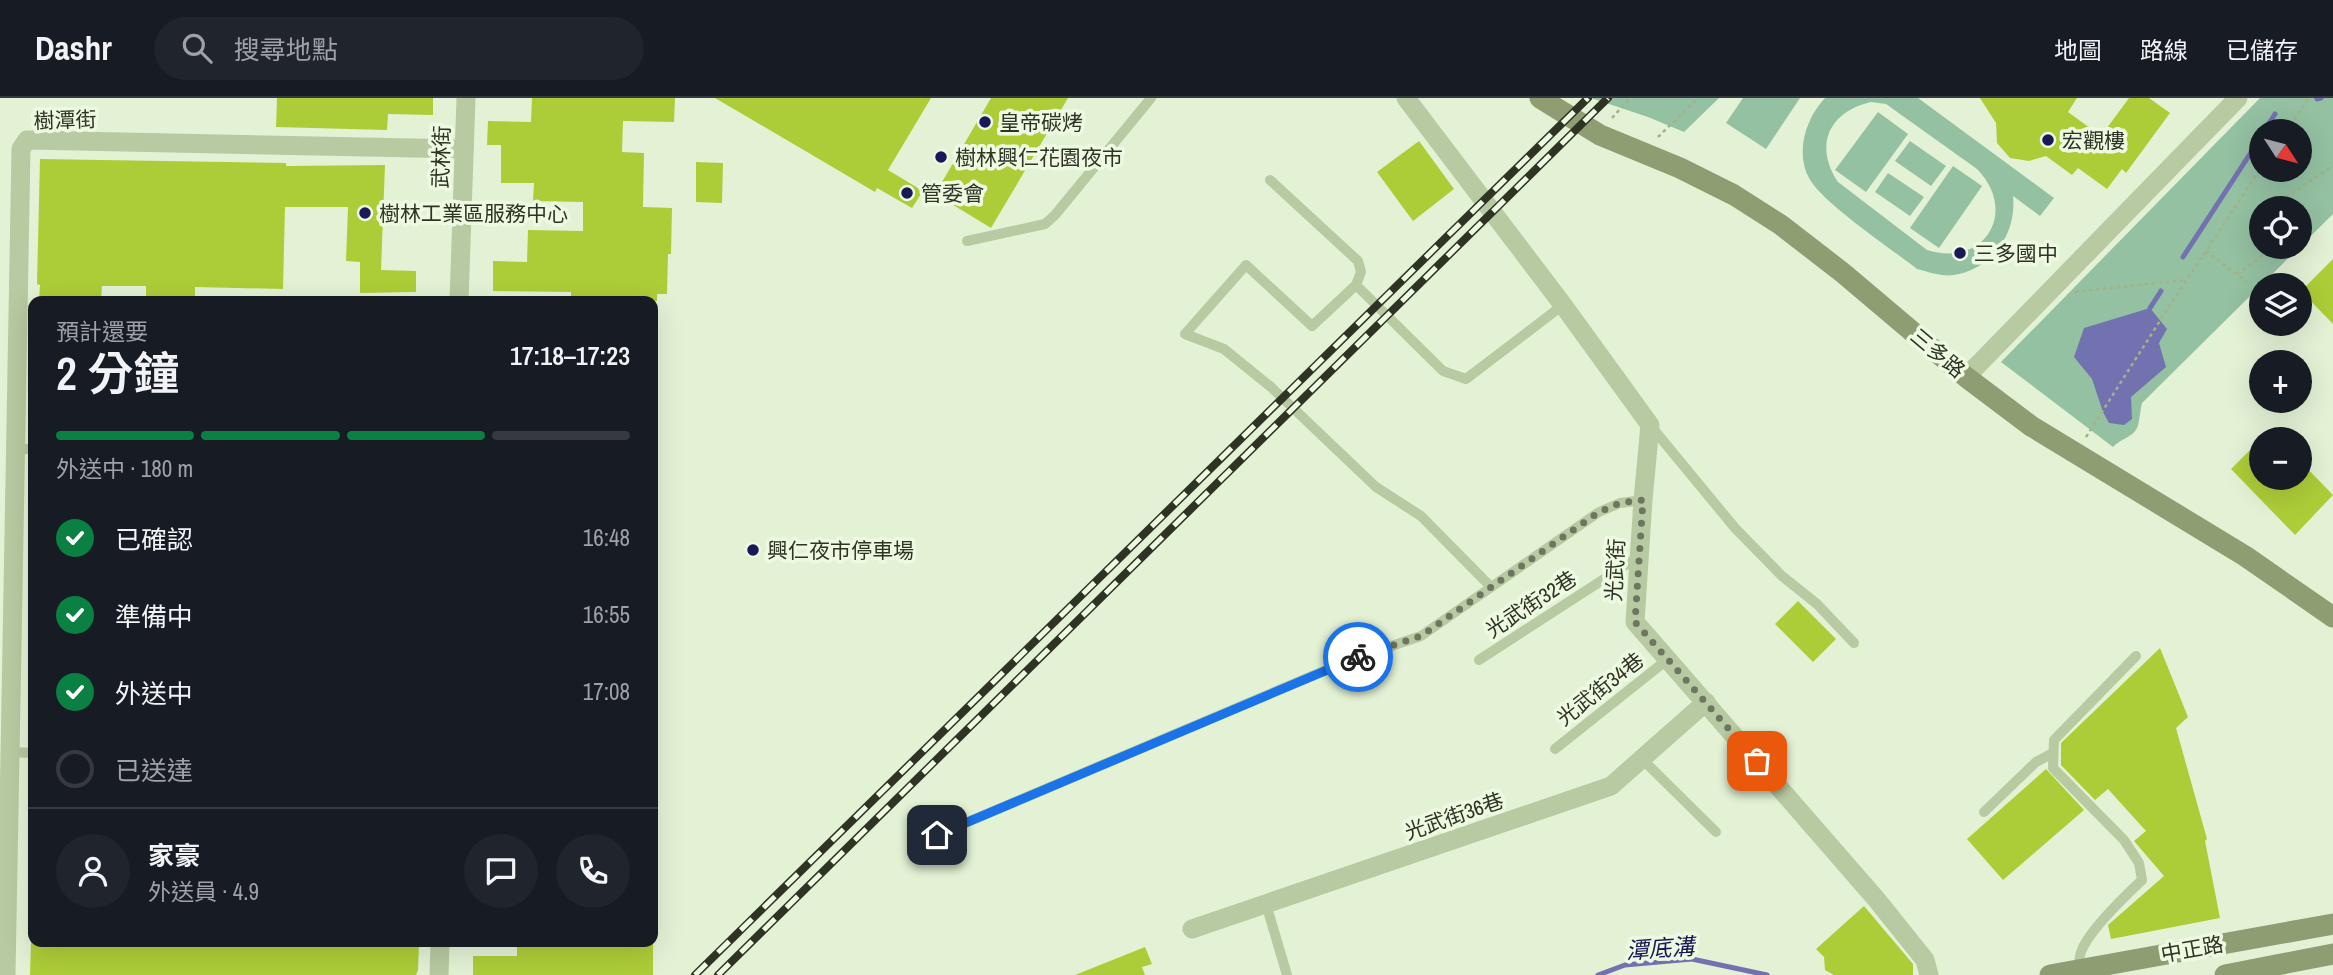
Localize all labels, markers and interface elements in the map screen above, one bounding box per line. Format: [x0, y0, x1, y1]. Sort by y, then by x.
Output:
search box [154, 17, 644, 80]
text: Dashr [35, 26, 112, 70]
icon: search [178, 29, 216, 67]
text: 搜尋地點 [234, 32, 338, 67]
text: 地圖 [2054, 34, 2102, 66]
text: 路線 [2140, 34, 2188, 66]
text: 已儲存 [2226, 34, 2298, 66]
street label: 樹潭街 [33, 104, 97, 136]
place label: 皇帝碳烤 [999, 108, 1083, 137]
marker: 皇帝碳烤 [977, 114, 993, 130]
north arrow [2249, 119, 2312, 182]
map controls [2249, 119, 2312, 490]
street label: 武林街 [425, 125, 457, 189]
place label: 宏觀樓 [2062, 126, 2125, 155]
marker: 宏觀樓 [2040, 132, 2056, 148]
place label: 樹林興仁花園夜市 [955, 143, 1123, 172]
marker: 樹林興仁花園夜市 [933, 149, 949, 165]
place label: 管委會 [921, 179, 984, 208]
marker: 管委會 [899, 185, 915, 201]
button: locate [2249, 196, 2312, 259]
place label: 樹林工業區服務中心 [379, 199, 568, 228]
marker: 樹林工業區服務中心 [357, 205, 373, 221]
place label: 三多國中 [1974, 239, 2058, 268]
marker: 三多國中 [1952, 245, 1968, 261]
button: layers [2249, 273, 2312, 336]
text: 預計還要 [56, 316, 148, 347]
street label: 三多路 [1905, 322, 1971, 384]
text: 17:18–17:23 [510, 338, 630, 373]
text: 2 分鐘 [56, 342, 179, 404]
button: + [2249, 350, 2312, 413]
button: − [2249, 427, 2312, 490]
text: 外送中 · 180 m [56, 453, 193, 484]
icon: check [56, 519, 94, 557]
text: 已確認 [115, 522, 193, 557]
text: 16:48 [583, 522, 630, 553]
place label: 興仁夜市停車場 [767, 536, 914, 565]
street label: 光武街 [1599, 538, 1631, 602]
marker: 興仁夜市停車場 [745, 542, 761, 558]
street label: 光武街32巷 [1480, 564, 1582, 644]
icon: check [56, 596, 94, 634]
text: 準備中 [115, 599, 193, 634]
text: 16:55 [583, 599, 630, 630]
courier [1323, 622, 1393, 692]
icon: bike [1339, 638, 1377, 676]
street label: 光武街34巷 [1550, 646, 1650, 732]
icon: check [56, 673, 94, 711]
text: 外送中 [115, 676, 193, 711]
text: 17:08 [583, 676, 630, 707]
pin [1727, 731, 1787, 791]
icon: bag [1738, 742, 1776, 780]
text: 已送達 [115, 753, 193, 788]
street label: 光武街36巷 [1401, 785, 1507, 847]
pin [907, 805, 967, 865]
icon: home [918, 816, 956, 854]
button: person [56, 834, 130, 908]
button: chat [464, 834, 538, 908]
button: phone [556, 834, 630, 908]
text: 家豪 [148, 838, 200, 873]
text: 外送員 · 4.9 [148, 876, 259, 907]
street label: 中正路 [2158, 929, 2226, 969]
water label: 潭底溝 [1625, 930, 1698, 966]

